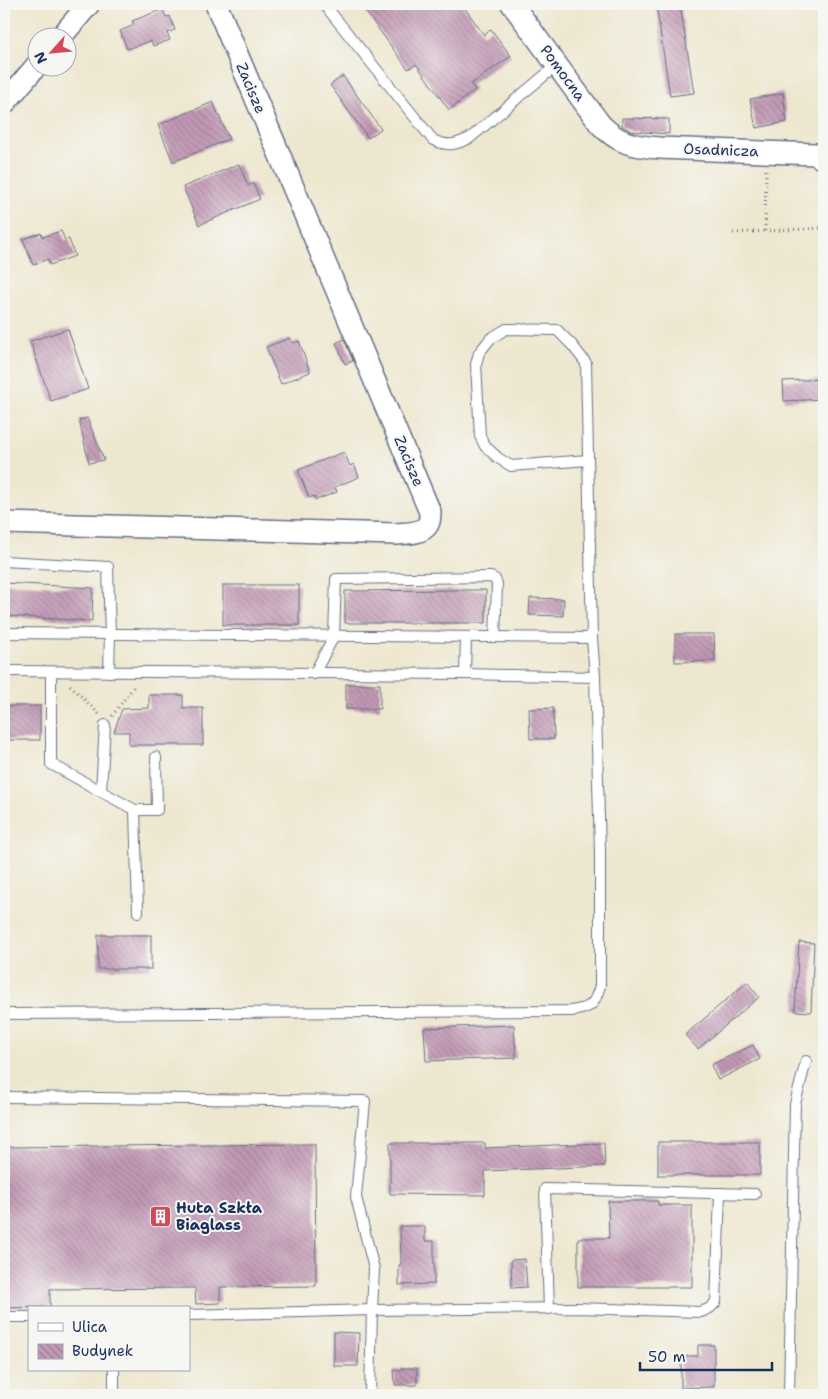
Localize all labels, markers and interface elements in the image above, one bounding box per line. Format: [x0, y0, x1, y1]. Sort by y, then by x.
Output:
north arrow [28, 28, 78, 78]
street label: Pomocna [536, 41, 591, 106]
text: N [30, 49, 51, 67]
street label: Zacisze [231, 60, 271, 116]
street label: Osadnicza [683, 139, 759, 161]
street label: Zacisze [389, 433, 429, 489]
place label: Huta Szkła Biaglass [176, 1198, 263, 1235]
building icon: Huta Szkła Biaglass [148, 1205, 172, 1229]
legend [28, 1306, 190, 1372]
text: Ulica [72, 1317, 108, 1337]
scale bar [640, 1339, 773, 1371]
text: Budynek [72, 1341, 133, 1361]
text: 50 m [648, 1347, 686, 1367]

